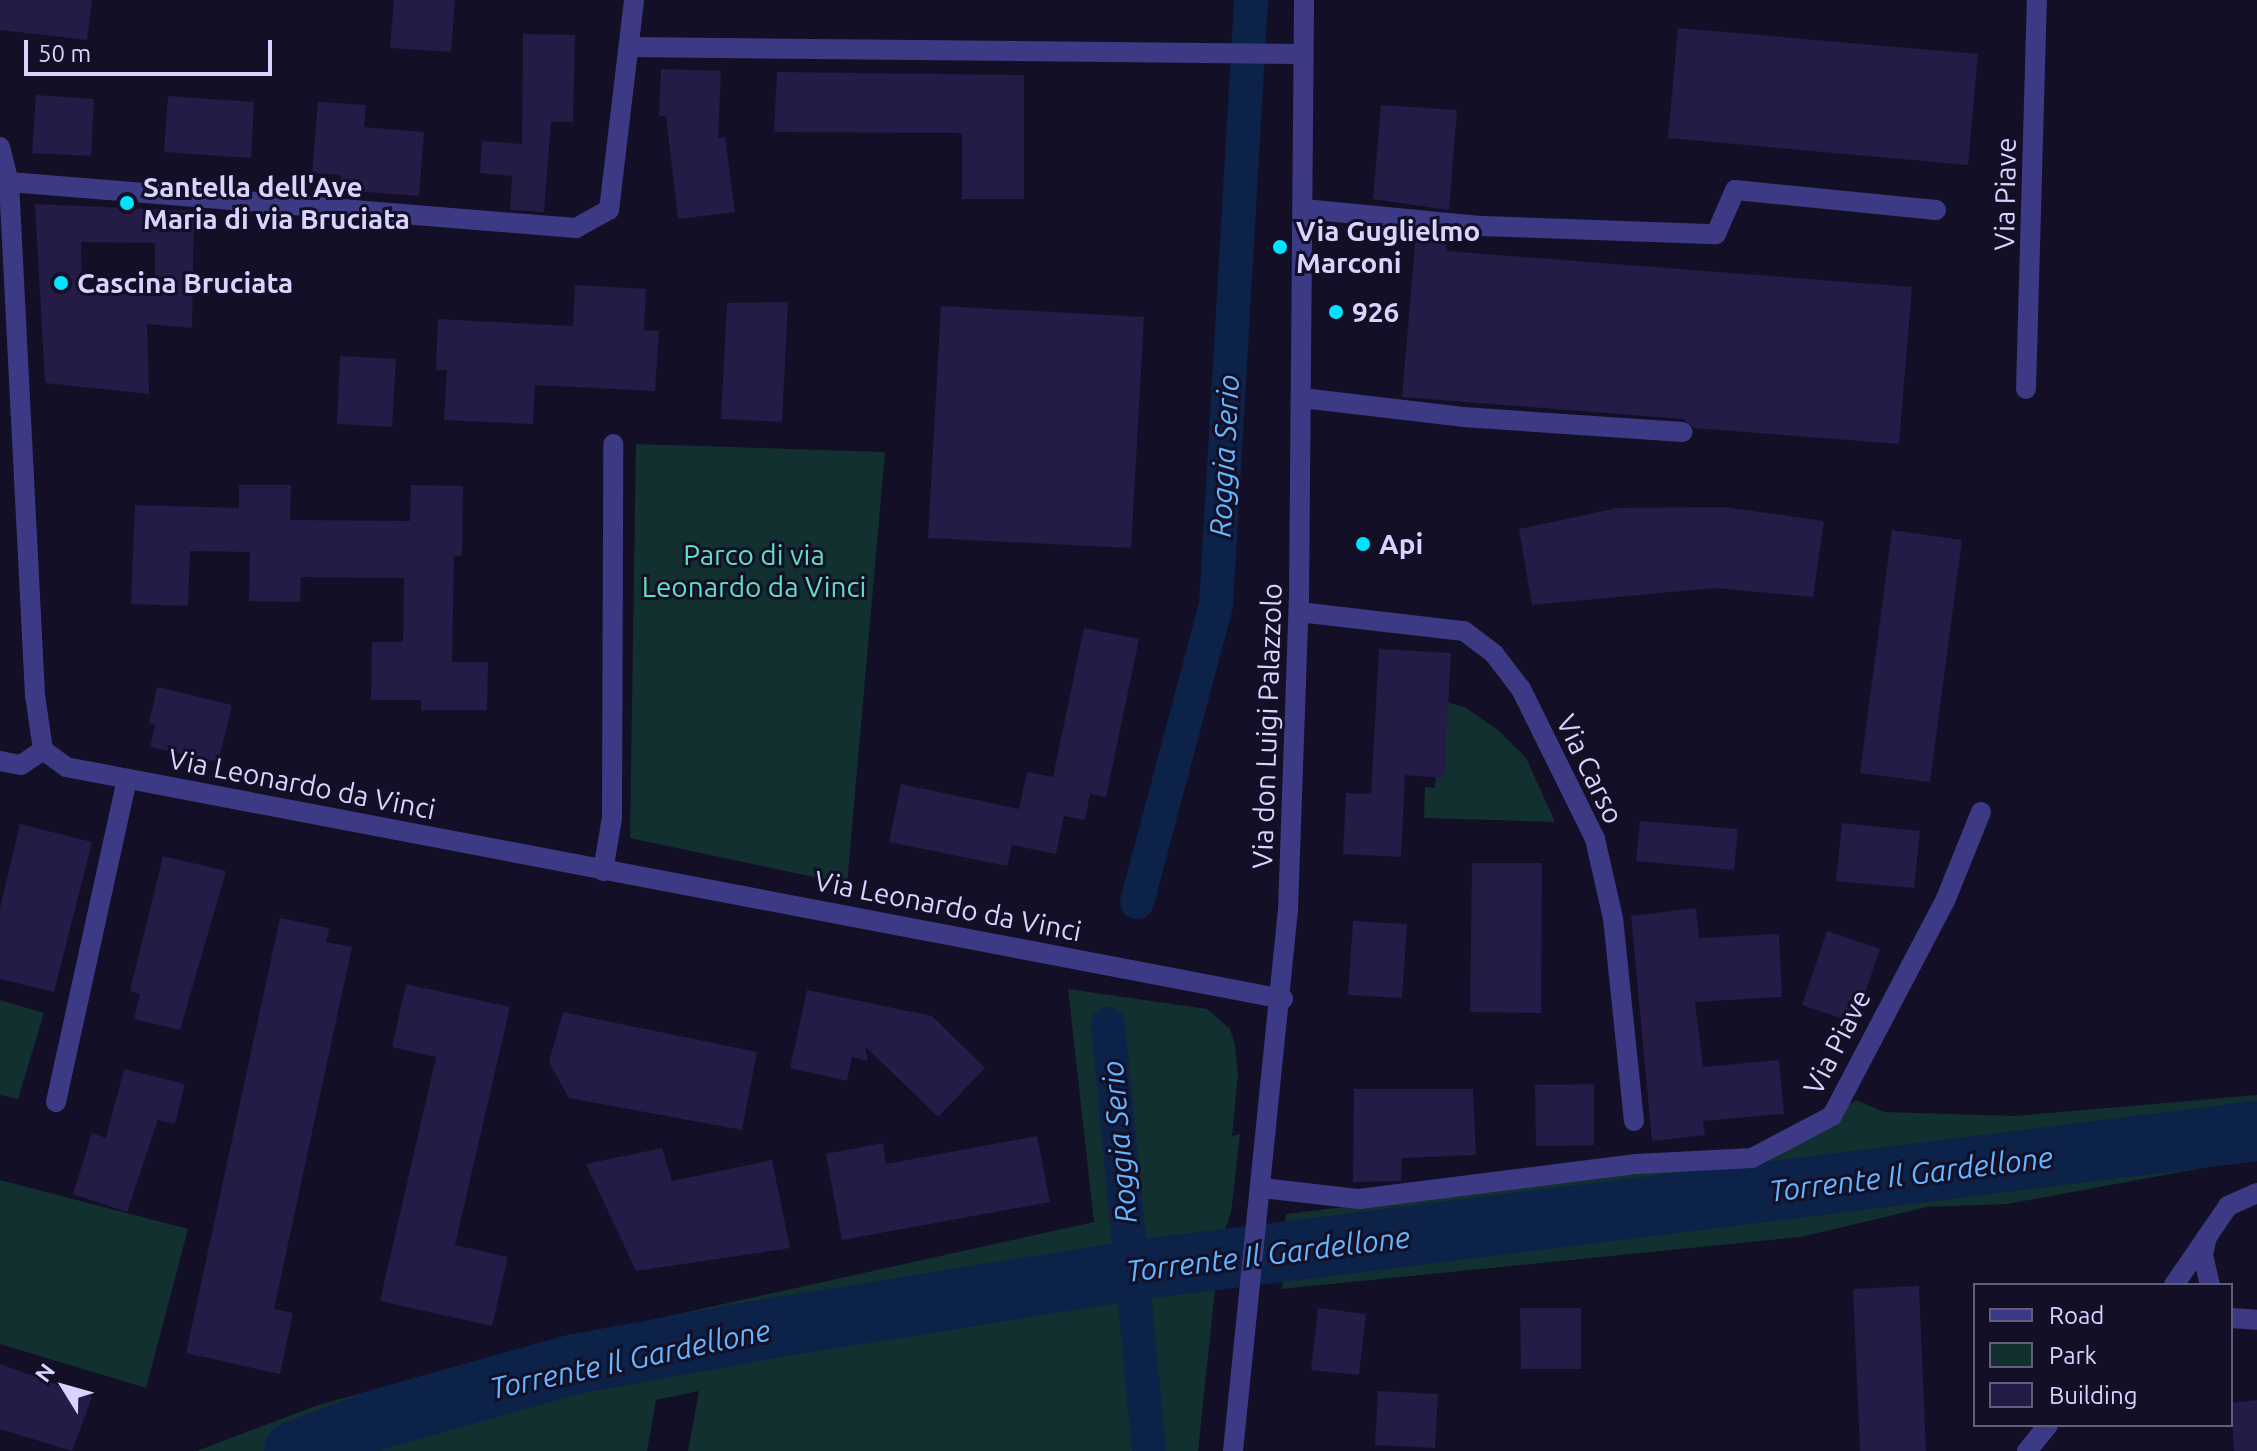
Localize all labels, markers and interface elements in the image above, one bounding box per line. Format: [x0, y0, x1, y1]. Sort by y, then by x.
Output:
scale bar [28, 24, 276, 74]
text: 50 m [38, 40, 91, 67]
street label: Via Piave [1987, 137, 2023, 251]
place label: Santella dell'Ave Maria di via Bruciata [143, 170, 410, 236]
marker: Santella dell'Ave Maria di via Bruciata [118, 194, 136, 212]
place label: Via Guglielmo Marconi [1296, 214, 1480, 280]
marker: Via Guglielmo Marconi [1271, 238, 1289, 256]
place label: Cascina Bruciata [77, 266, 293, 300]
marker: Cascina Bruciata [52, 274, 70, 292]
place label: 926 [1352, 295, 1399, 329]
marker: 926 [1327, 303, 1345, 321]
water label: Roggia Serio [1202, 374, 1246, 538]
place label: Api [1379, 527, 1423, 561]
marker: Api [1354, 535, 1372, 553]
park label: Parco di via Leonardo da Vinci [642, 538, 866, 604]
street label: Via don Luigi Palazzolo [1245, 582, 1289, 870]
street label: Via Carso [1549, 709, 1631, 829]
street label: Via Leonardo da Vinci [166, 742, 438, 826]
street label: Via Leonardo da Vinci [812, 864, 1084, 948]
street label: Via Piave [1796, 984, 1878, 1100]
water label: Roggia Serio [1094, 1059, 1144, 1225]
water label: Torrente Il Gardellone [1767, 1139, 2055, 1209]
water label: Torrente Il Gardellone [1124, 1219, 1412, 1289]
legend [1973, 1283, 2233, 1427]
text: Road [2049, 1302, 2104, 1329]
water label: Torrente Il Gardellone [487, 1312, 773, 1406]
text: Park [2049, 1342, 2097, 1369]
north arrow [24, 1347, 104, 1427]
text: N [30, 1358, 59, 1386]
text: Building [2049, 1382, 2137, 1409]

